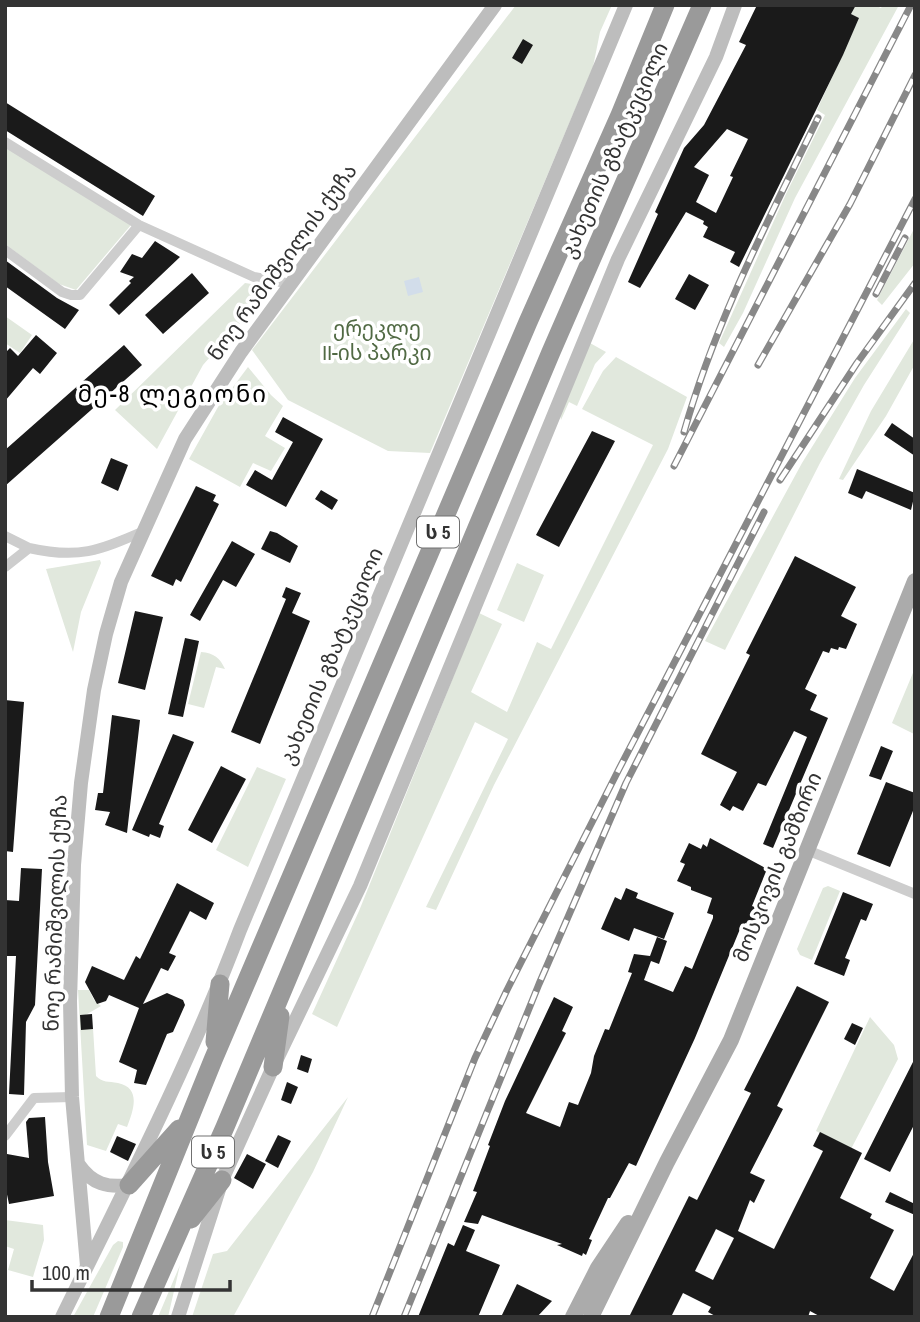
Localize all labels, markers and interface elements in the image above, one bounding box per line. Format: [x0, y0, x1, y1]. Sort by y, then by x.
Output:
street label: კახეთის გზატკეცილი [553, 37, 675, 263]
street label: ნოე რამიშვილის ქუჩა [200, 157, 364, 367]
park label: ერეკლე II-ის პარკი [322, 314, 432, 367]
district label: მე-8 ლეგიონი [78, 377, 268, 409]
road number: ს 5 [417, 516, 459, 548]
street label: კახეთის გზატკეცილი [272, 543, 390, 769]
street label: მოსკოვის გამზირი [726, 768, 828, 966]
street label: ნოე რამიშვილის ქუჩა [36, 794, 74, 1032]
road number: ს 5 [192, 1136, 234, 1168]
scale bar [32, 1248, 229, 1292]
text: 100 m [42, 1258, 90, 1287]

